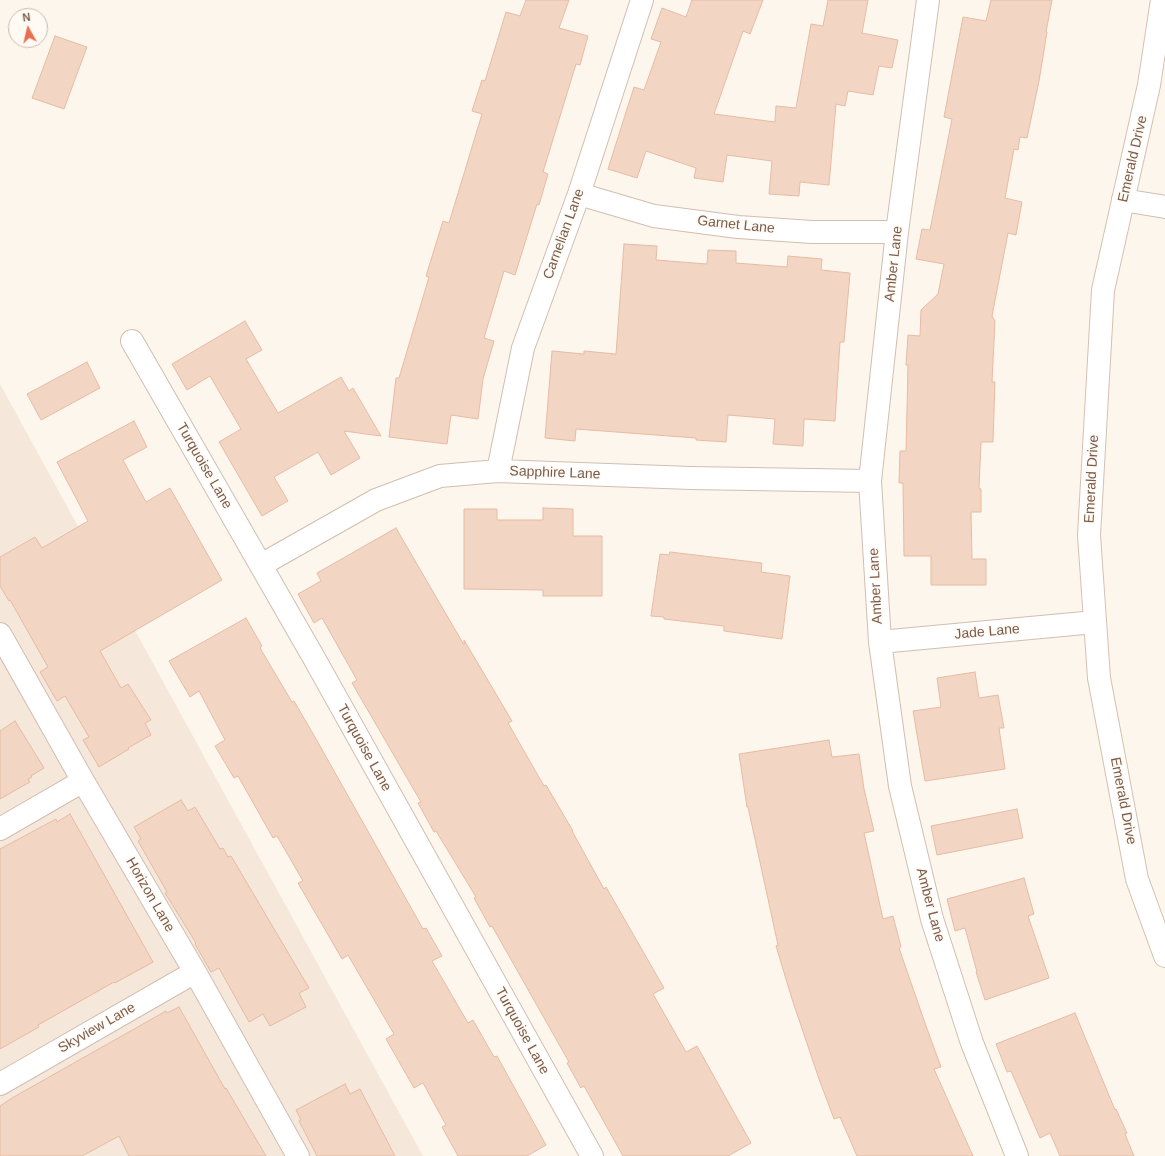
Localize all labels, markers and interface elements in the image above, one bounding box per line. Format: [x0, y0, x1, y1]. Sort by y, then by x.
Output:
north arrow [8, 8, 48, 48]
text: N [22, 11, 31, 24]
street label: Emerald Drive [1115, 114, 1151, 204]
street label: Carnelian Lane [540, 187, 588, 281]
street label: Garnet Lane [696, 213, 776, 237]
street label: Amber Lane [882, 225, 906, 303]
street label: Turquoise Lane [173, 420, 235, 512]
street label: Emerald Drive [1081, 434, 1103, 524]
street label: Sapphire Lane [509, 463, 601, 483]
street label: Amber Lane [866, 547, 886, 625]
street label: Jade Lane [954, 621, 1020, 643]
street label: Turquoise Lane [333, 702, 395, 794]
street label: Emerald Drive [1106, 756, 1140, 846]
street label: Horizon Lane [122, 855, 178, 935]
street label: Amber Lane [912, 866, 948, 944]
street label: Turquoise Lane [491, 985, 553, 1077]
street label: Skyview Lane [55, 999, 139, 1057]

